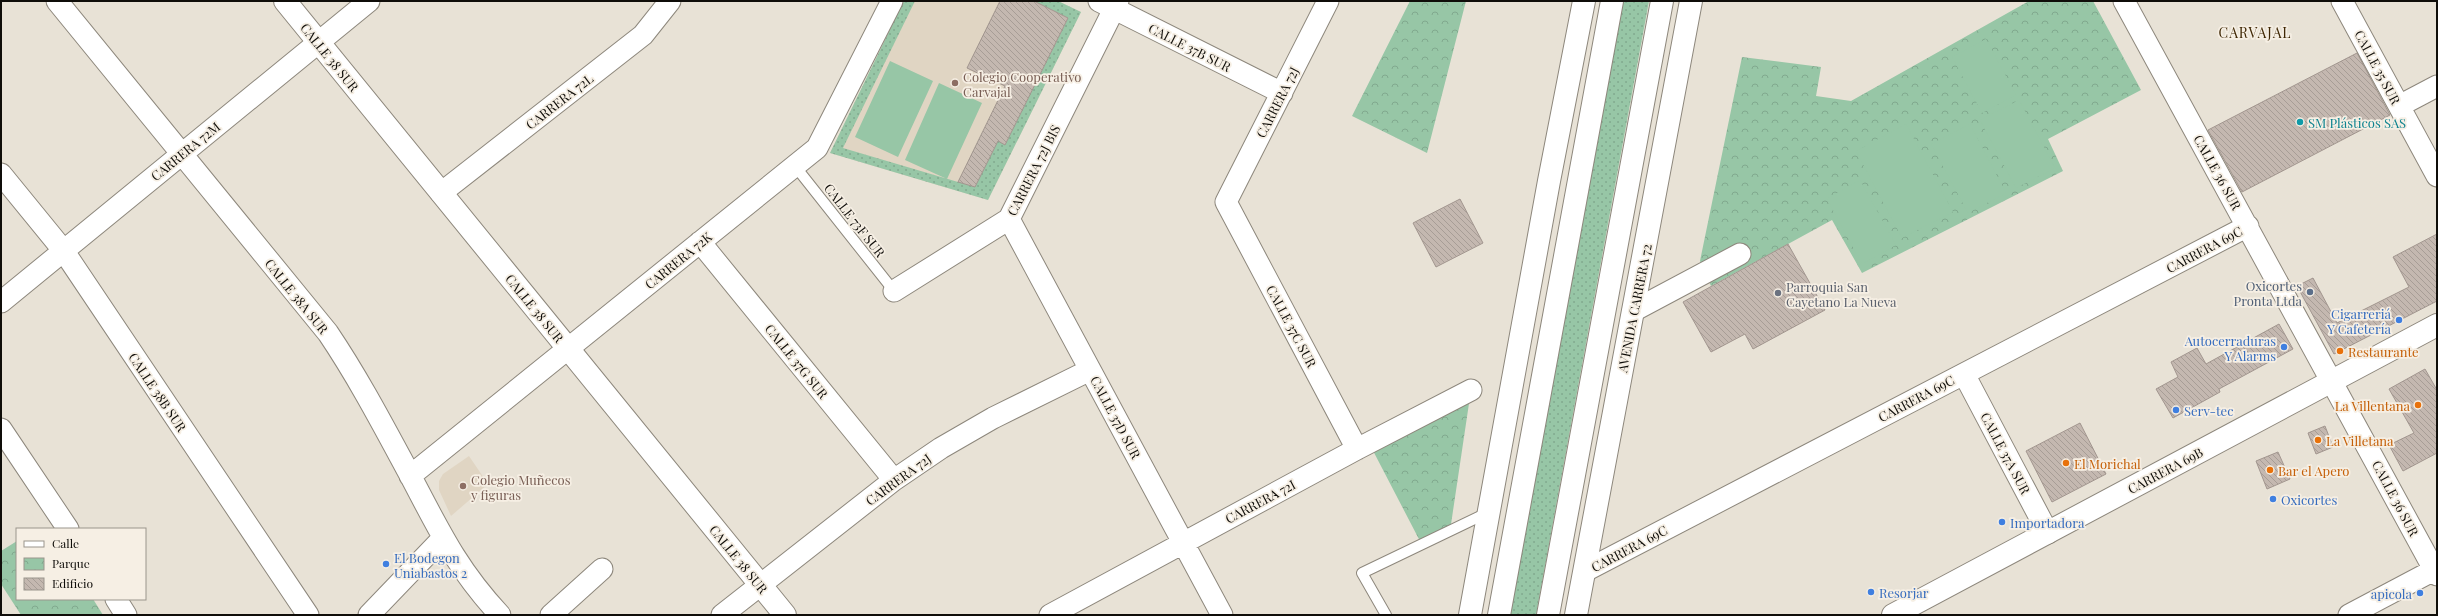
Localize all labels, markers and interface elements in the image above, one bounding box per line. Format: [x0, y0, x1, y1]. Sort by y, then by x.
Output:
street label: CALLE 38 SUR [297, 19, 363, 95]
street label: CALLE 37B SUR [1146, 19, 1235, 75]
district label: CARVAJAL [2219, 23, 2291, 42]
street label: CALLE 35 SUR [2351, 27, 2405, 108]
street label: CARRERA 72J [1252, 64, 1302, 140]
place label: Colegio Cooperativo Carvajal [963, 68, 1082, 100]
street label: CARRERA 72L [522, 69, 596, 133]
marker: Colegio Cooperativo Carvajal [950, 78, 960, 88]
place label: SM Plásticos SAS [2308, 114, 2406, 131]
marker: SM Plásticos SAS [2295, 117, 2305, 127]
street label: CARRERA 72M [147, 118, 223, 184]
street label: CARRERA 72J BIS [1003, 122, 1063, 218]
street label: CALLE 36 SUR [2190, 131, 2246, 213]
street label: CALLE 73F SUR [821, 180, 889, 261]
street label: CARRERA 69C [2163, 222, 2245, 276]
street label: CARRERA 72K [641, 227, 715, 292]
street label: AVENIDA CARRERA 72 [1613, 242, 1655, 375]
street label: CALLE 38A SUR [262, 255, 333, 337]
street label: CALLE 38 SUR [502, 270, 568, 346]
place label: Oxicortes Pronta Ltda [2234, 277, 2303, 309]
place label: Parroquia San Cayetano La Nueva [1786, 278, 1897, 310]
street label: CALLE 37C SUR [1263, 282, 1321, 371]
marker: Oxicortes Pronta Ltda [2305, 287, 2315, 297]
marker: Parroquia San Cayetano La Nueva [1773, 288, 1783, 298]
place label: Cigarreriá Y Cafetería [2326, 305, 2392, 337]
marker: Cigarreriá Y Cafetería [2394, 315, 2404, 325]
street label: CALLE 37G SUR [762, 320, 833, 402]
place label: Autocerraduras Y Alarms [2184, 332, 2276, 364]
marker: Autocerraduras Y Alarms [2279, 342, 2289, 352]
place label: Restaurante [2348, 343, 2419, 360]
marker: Restaurante [2335, 346, 2345, 356]
street label: CALLE 38B SUR [125, 349, 191, 435]
street label: CARRERA 69C [1875, 371, 1957, 425]
street label: CALLE 37D SUR [1087, 373, 1145, 462]
place label: La Villentana [2335, 397, 2411, 414]
marker: La Villentana [2413, 400, 2423, 410]
place label: Serv-tec [2184, 402, 2233, 419]
marker: Serv-tec [2171, 405, 2181, 415]
street label: CALLE 37A SUR [1977, 409, 2035, 497]
place label: La Villetana [2326, 432, 2394, 449]
marker: La Villetana [2313, 435, 2323, 445]
street label: CARRERA 69B [2124, 443, 2206, 497]
street label: CARRERA 72J [862, 449, 934, 509]
place label: El Morichal [2074, 455, 2141, 472]
street label: CALLE 36 SUR [2369, 457, 2423, 539]
marker: El Morichal [2061, 458, 2071, 468]
place label: Bar el Apero [2278, 462, 2349, 479]
marker: Bar el Apero [2265, 465, 2275, 475]
place label: Colegio Muñecos y figuras [470, 471, 571, 503]
street label: CARRERA 72I [1222, 475, 1298, 527]
marker: Colegio Muñecos y figuras [458, 481, 468, 491]
place label: Oxicortes [2281, 491, 2337, 508]
marker: Oxicortes [2268, 494, 2278, 504]
place label: Importadora [2010, 514, 2085, 531]
marker: Importadora [1997, 517, 2007, 527]
street label: CALLE 38 SUR [706, 521, 772, 597]
street label: CARRERA 69C [1588, 521, 1670, 575]
legend [16, 528, 146, 600]
text: Calle [52, 535, 79, 551]
place label: El Bodegon Uniabastos 2 [394, 549, 467, 581]
text: Parque [52, 555, 90, 571]
marker: El Bodegon Uniabastos 2 [381, 559, 391, 569]
text: Edificio [52, 575, 94, 591]
place label: Resorjar [1879, 584, 1929, 601]
place label: apicola [2371, 585, 2413, 602]
marker: Resorjar [1866, 587, 1876, 597]
marker: apicola [2415, 588, 2425, 598]

